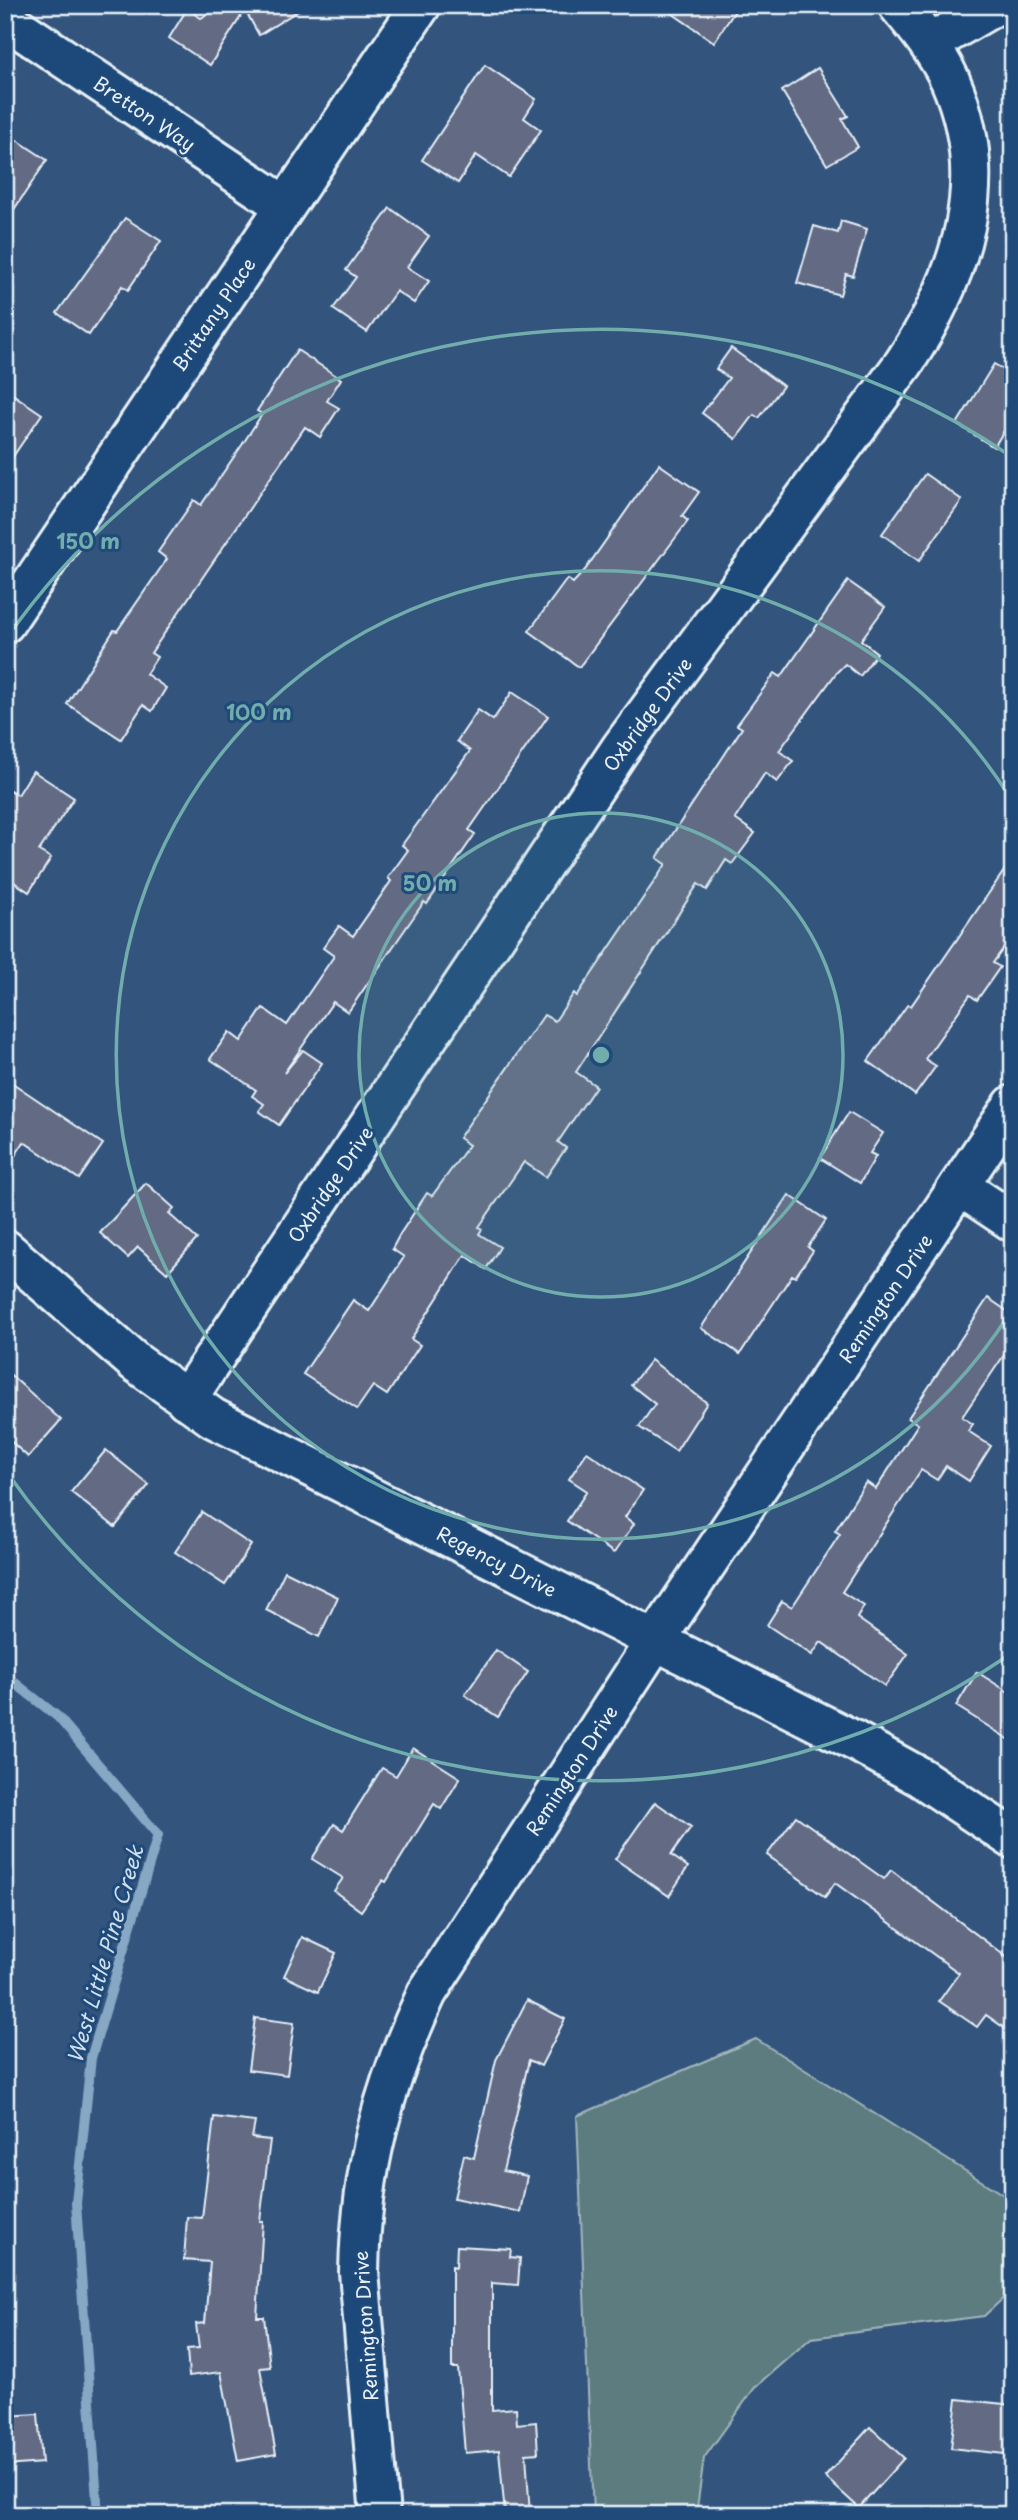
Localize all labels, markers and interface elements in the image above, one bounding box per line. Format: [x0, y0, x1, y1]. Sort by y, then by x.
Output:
street label: Bretton Way [88, 68, 202, 158]
street label: Brittany Place [164, 251, 262, 377]
text: 150 m [56, 524, 120, 556]
street label: Oxbridge Drive [596, 651, 698, 777]
text: 100 m [226, 695, 292, 727]
text: 50 m [403, 866, 457, 898]
centre of rings [589, 1043, 613, 1067]
street label: Oxbridge Drive [281, 1120, 379, 1248]
street label: Remington Drive [831, 1228, 939, 1368]
street label: Regency Drive [432, 1519, 562, 1603]
street label: Remington Drive [518, 1699, 624, 1841]
water label: West Little Pine Creek [58, 1840, 151, 2067]
street label: Remington Drive [346, 2250, 384, 2402]

